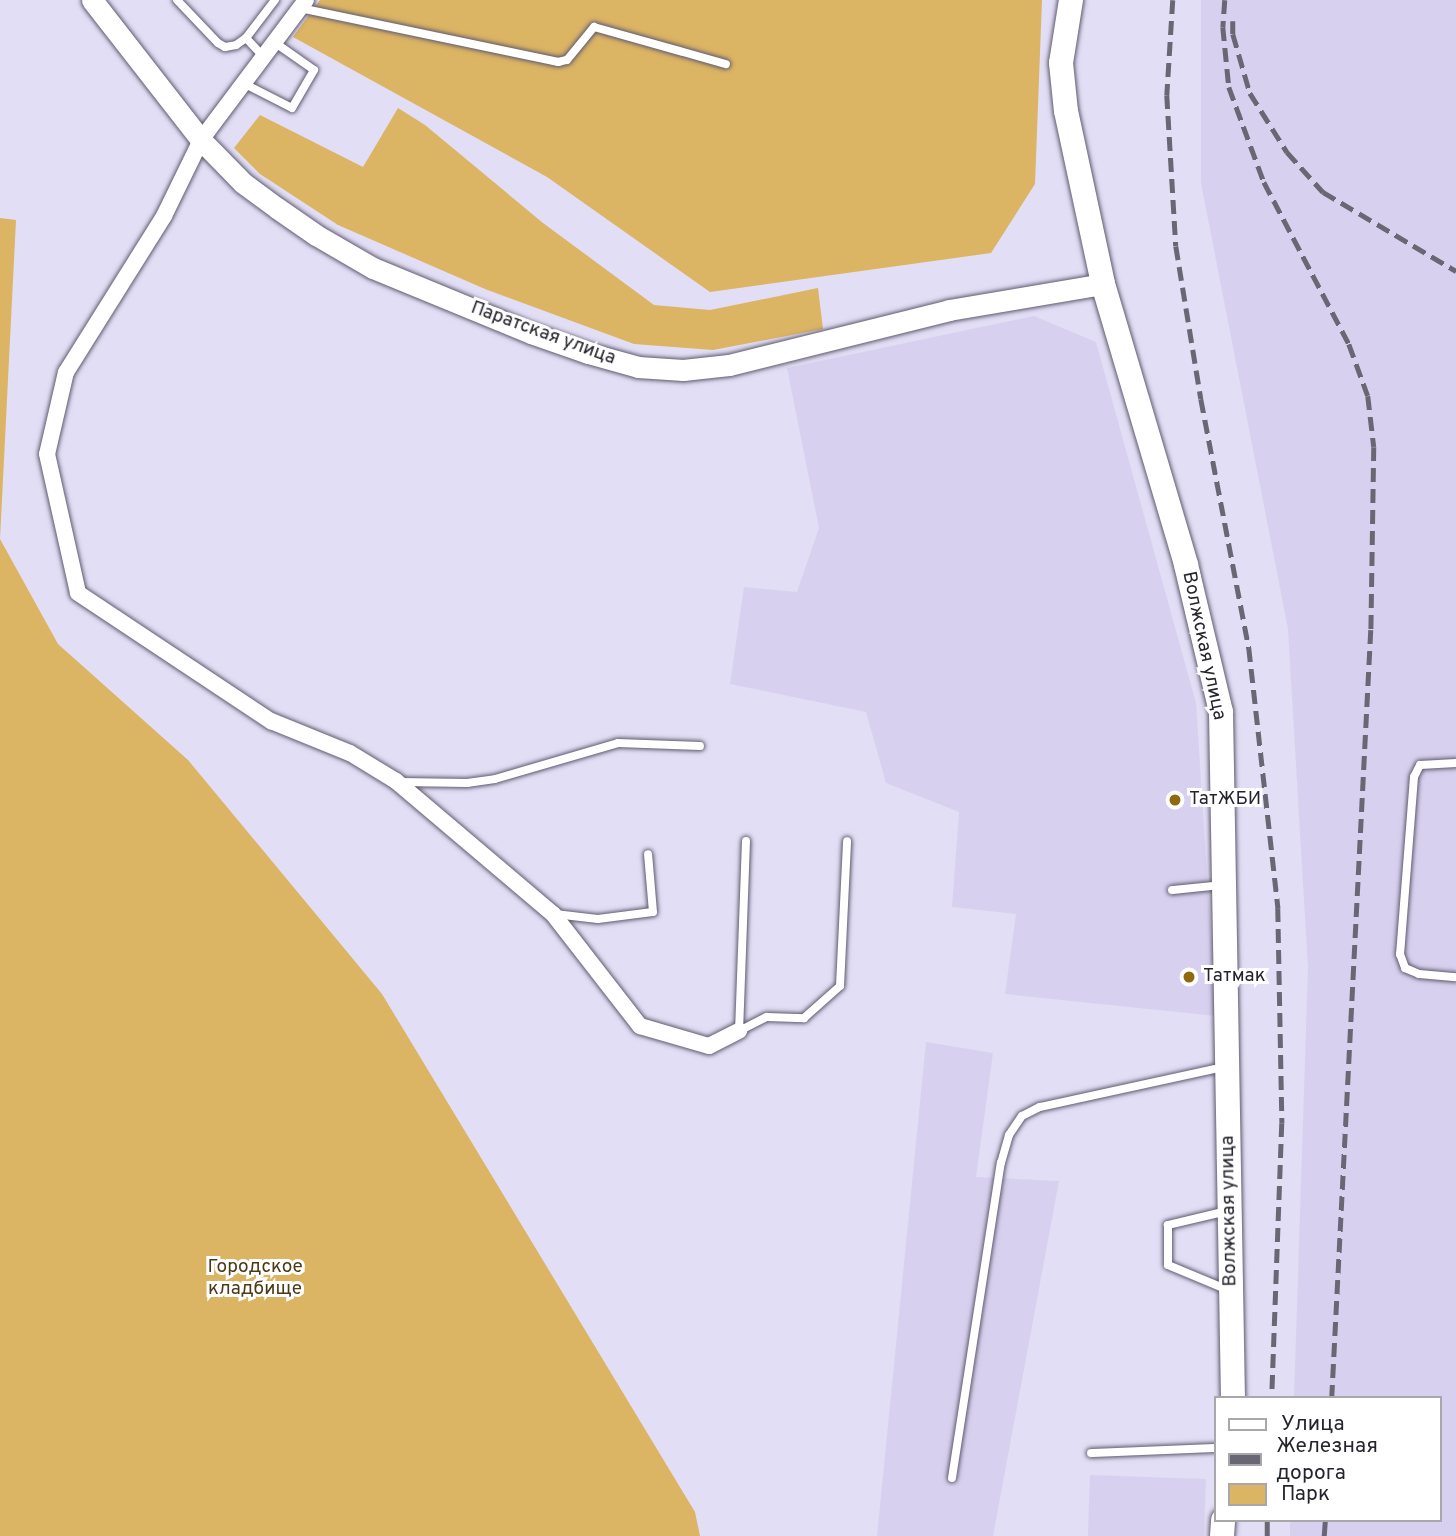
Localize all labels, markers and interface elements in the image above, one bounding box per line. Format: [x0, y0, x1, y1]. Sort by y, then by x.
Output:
street label: Паратская улица [467, 297, 619, 371]
street label: Волжская улица [1176, 570, 1230, 722]
place label: ТатЖБИ [1189, 789, 1261, 811]
marker: ТатЖБИ [1167, 792, 1183, 808]
place label: Татмак [1203, 966, 1266, 988]
marker: Татмак [1181, 969, 1197, 985]
street label: Волжская улица [1217, 1135, 1243, 1287]
park label: Городское кладбище [207, 1257, 303, 1301]
legend [1214, 1396, 1442, 1522]
text: Улица [1281, 1411, 1345, 1438]
text: Железная дорога [1276, 1433, 1378, 1487]
text: Парк [1281, 1481, 1330, 1508]

